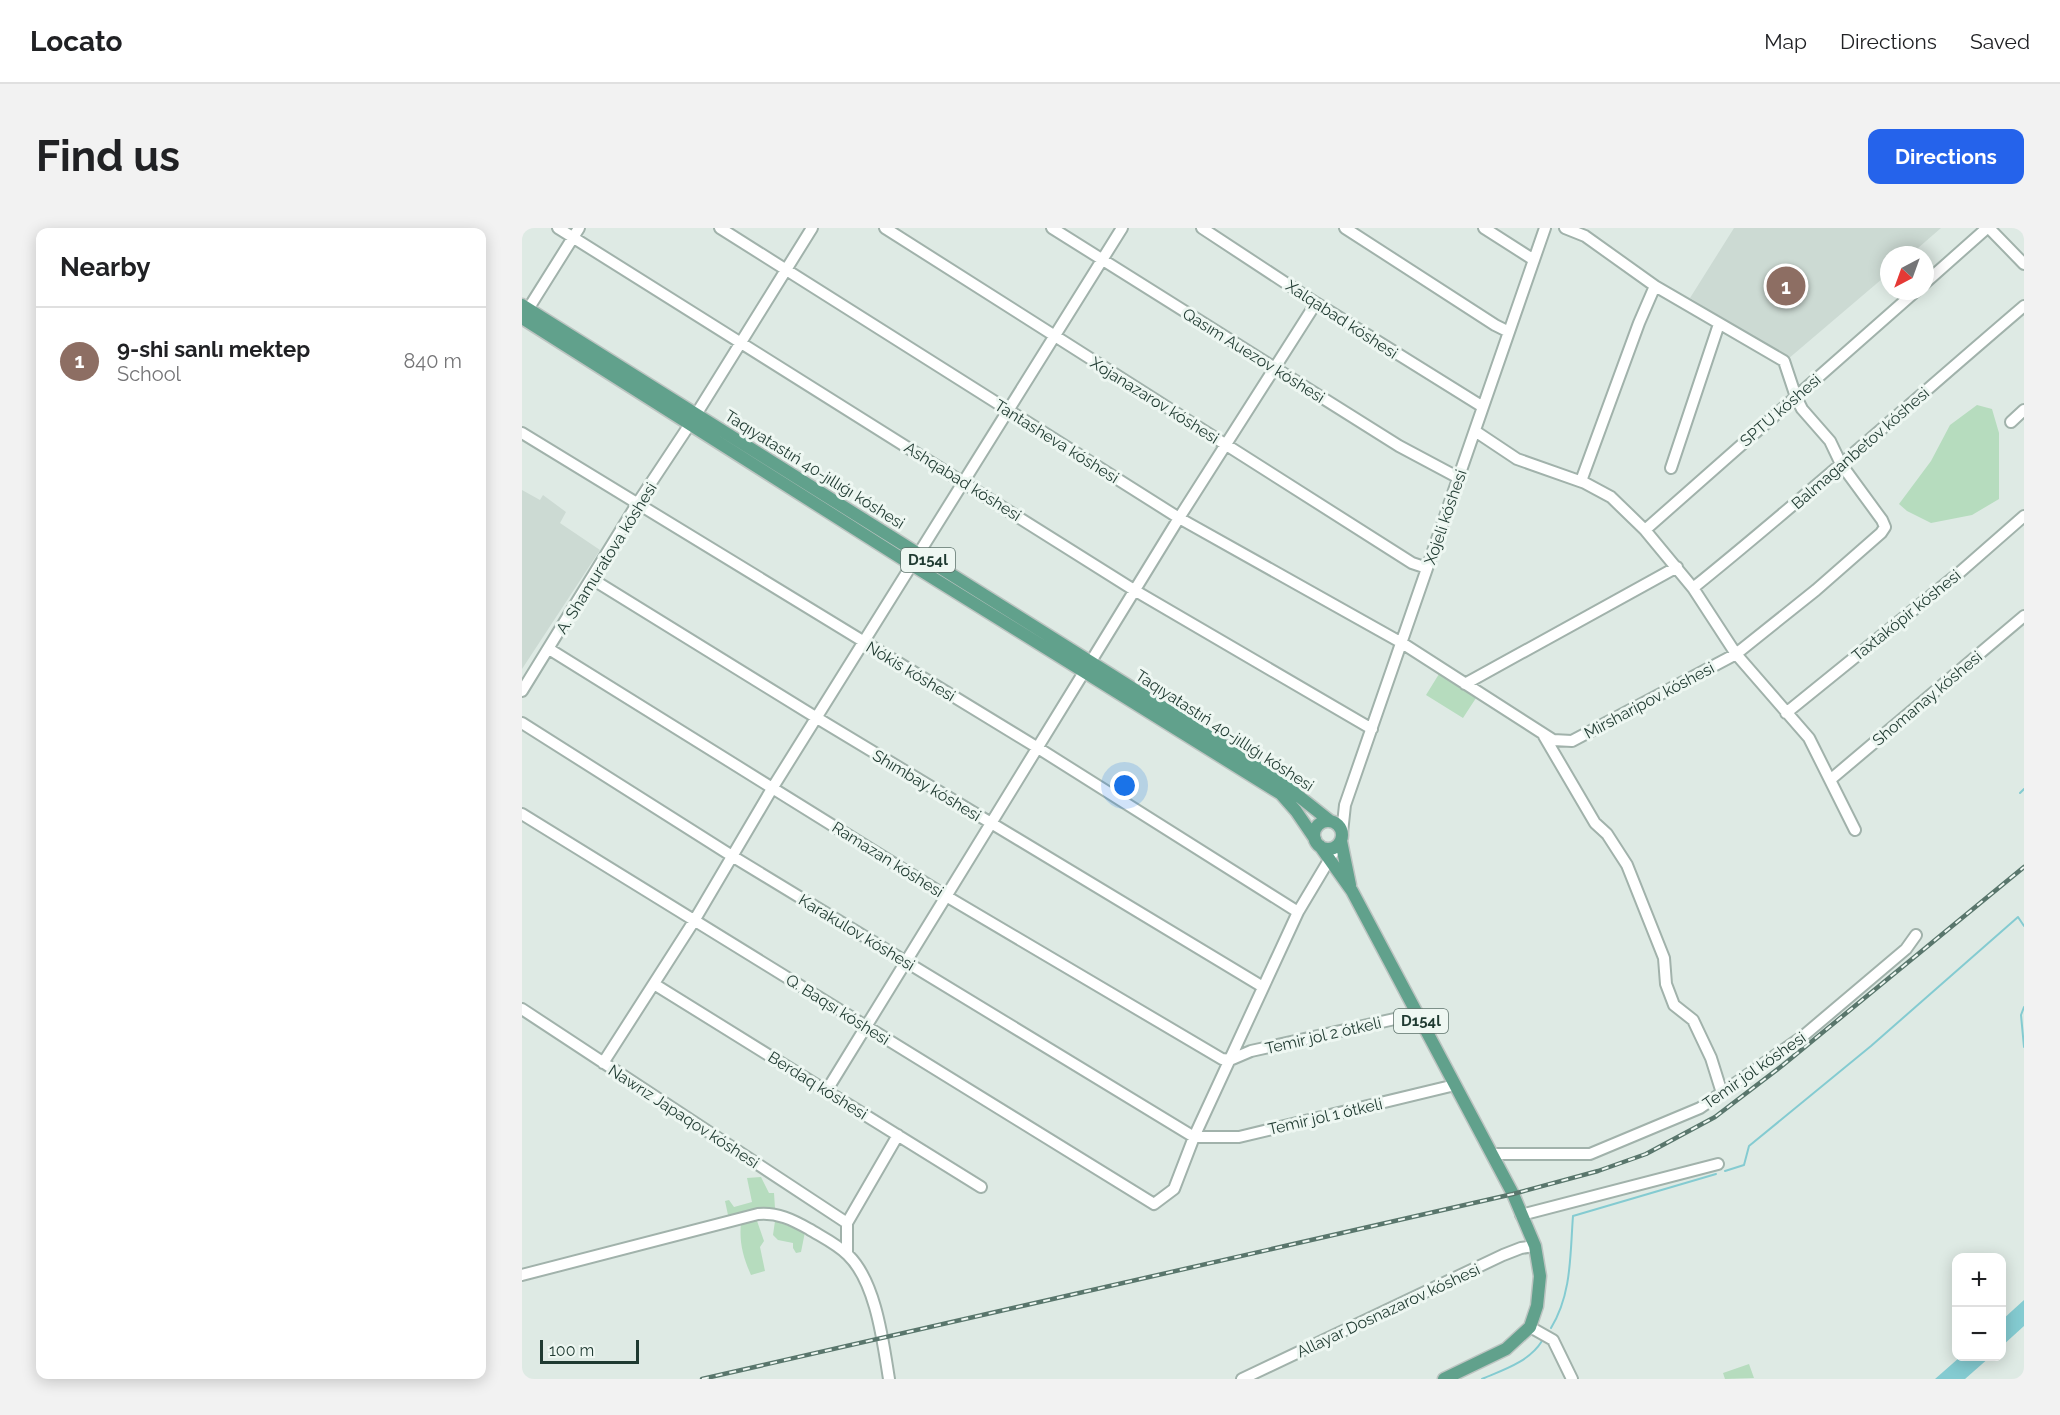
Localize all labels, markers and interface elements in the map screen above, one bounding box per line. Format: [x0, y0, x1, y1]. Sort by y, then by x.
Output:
text: Locato [30, 25, 122, 58]
text: Map [1764, 29, 1807, 54]
text: Directions [1840, 29, 1937, 54]
text: Saved [1970, 29, 2030, 54]
button: Directions [1868, 129, 2024, 184]
text: Find us [36, 132, 180, 181]
north arrow [1880, 246, 1934, 300]
text: Nearby [60, 252, 150, 282]
pin: 1 [1766, 264, 1806, 308]
street label: Xalqabad kóshesi [1282, 276, 1401, 363]
street label: Qasım Auezov kóshesi [1179, 304, 1328, 407]
text: 9-shi sanlı mektep [117, 336, 310, 362]
text: 1 [75, 349, 84, 373]
text: 840 m [404, 349, 462, 373]
street label: Xojanazarov kóshesi [1087, 353, 1223, 448]
text: School [117, 362, 181, 386]
street label: SPTU kóshesi [1736, 370, 1825, 451]
street label: Balmaganbetov kóshesi [1788, 383, 1933, 513]
street label: Tantasheva kóshesi [991, 396, 1122, 487]
street label: Taqıyatastıń 40-jıllıǵı kóshesi [721, 406, 908, 533]
street label: Ashqabad kóshesi [901, 438, 1025, 525]
street label: Xojeli kóshesi [1420, 467, 1471, 567]
street label: A. Shamuratova kóshesi [552, 479, 661, 637]
road number: D154l [901, 548, 955, 572]
street label: Taxtakópir kóshesi [1848, 566, 1965, 665]
street label: Nókis kóshesi [863, 637, 959, 706]
street label: Shomanay kóshesi [1869, 647, 1986, 750]
street label: Mirsharipov kóshesi [1581, 658, 1718, 743]
street label: Taqıyatastıń 40-jıllıǵı kóshesi [1132, 666, 1317, 795]
street label: Shımbay kóshesi [869, 746, 984, 825]
your location [1110, 771, 1139, 800]
street label: Ramazan kóshesi [829, 818, 947, 901]
street label: Karakulov kóshesi [795, 890, 918, 975]
street label: Q. Baqsı kóshesi [782, 970, 893, 1049]
road number: D154l [1394, 1009, 1448, 1033]
street label: Temir jol 2 ótkeli [1263, 1013, 1383, 1058]
street label: Temir jol kóshesi [1699, 1028, 1809, 1113]
street label: Berdaq kóshesi [765, 1047, 871, 1123]
street label: Nawrız Japaqov kóshesi [605, 1061, 763, 1172]
street label: Temir jol 1 ótkeli [1266, 1094, 1384, 1139]
map controls [1952, 1253, 2006, 1361]
button: + [1952, 1253, 2006, 1307]
street label: Allayar Dosnazarov kóshesi [1294, 1260, 1483, 1361]
button: − [1952, 1307, 2006, 1361]
scale bar [540, 1337, 639, 1364]
text: 100 m [549, 1341, 594, 1360]

